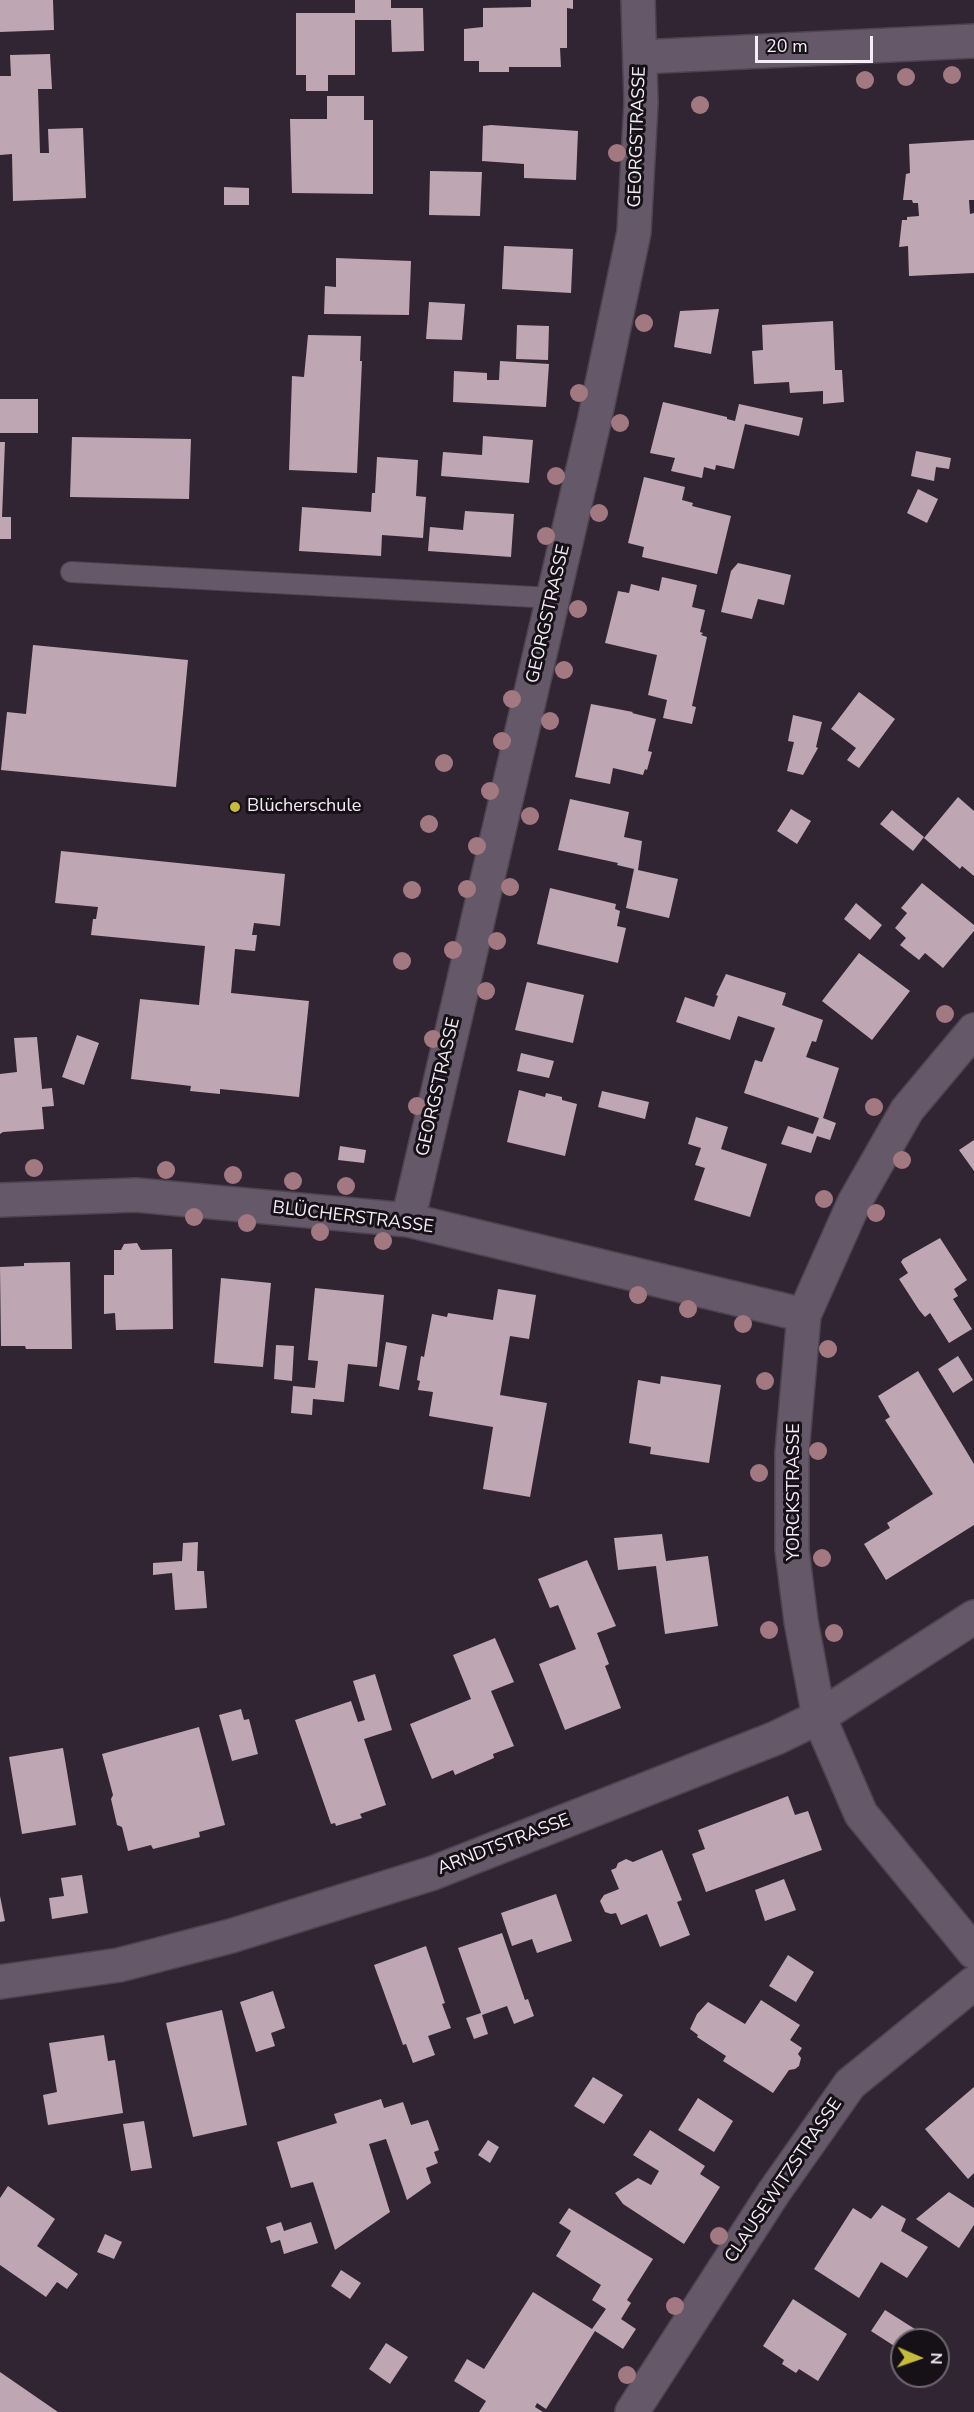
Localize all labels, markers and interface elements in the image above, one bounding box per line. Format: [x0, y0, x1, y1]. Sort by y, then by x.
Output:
scale bar [758, 24, 876, 62]
text: 20 m [766, 34, 808, 58]
street label: GEORGSTRASSE [625, 66, 651, 208]
street label: GEORGSTRASSE [523, 543, 575, 685]
place label: Blücherschule [247, 796, 361, 818]
marker: Blücherschule [228, 800, 242, 814]
street label: GEORGSTRASSE [413, 1016, 465, 1158]
street label: BLÜCHERSTRASSE [271, 1197, 435, 1239]
street label: YORCKSTRASSE [784, 1423, 806, 1561]
street label: ARNDTSTRASSE [435, 1810, 573, 1880]
street label: CLAUSEWITZSTRASSE [721, 2095, 847, 2267]
north arrow [890, 2328, 950, 2388]
text: N [925, 2352, 947, 2365]

